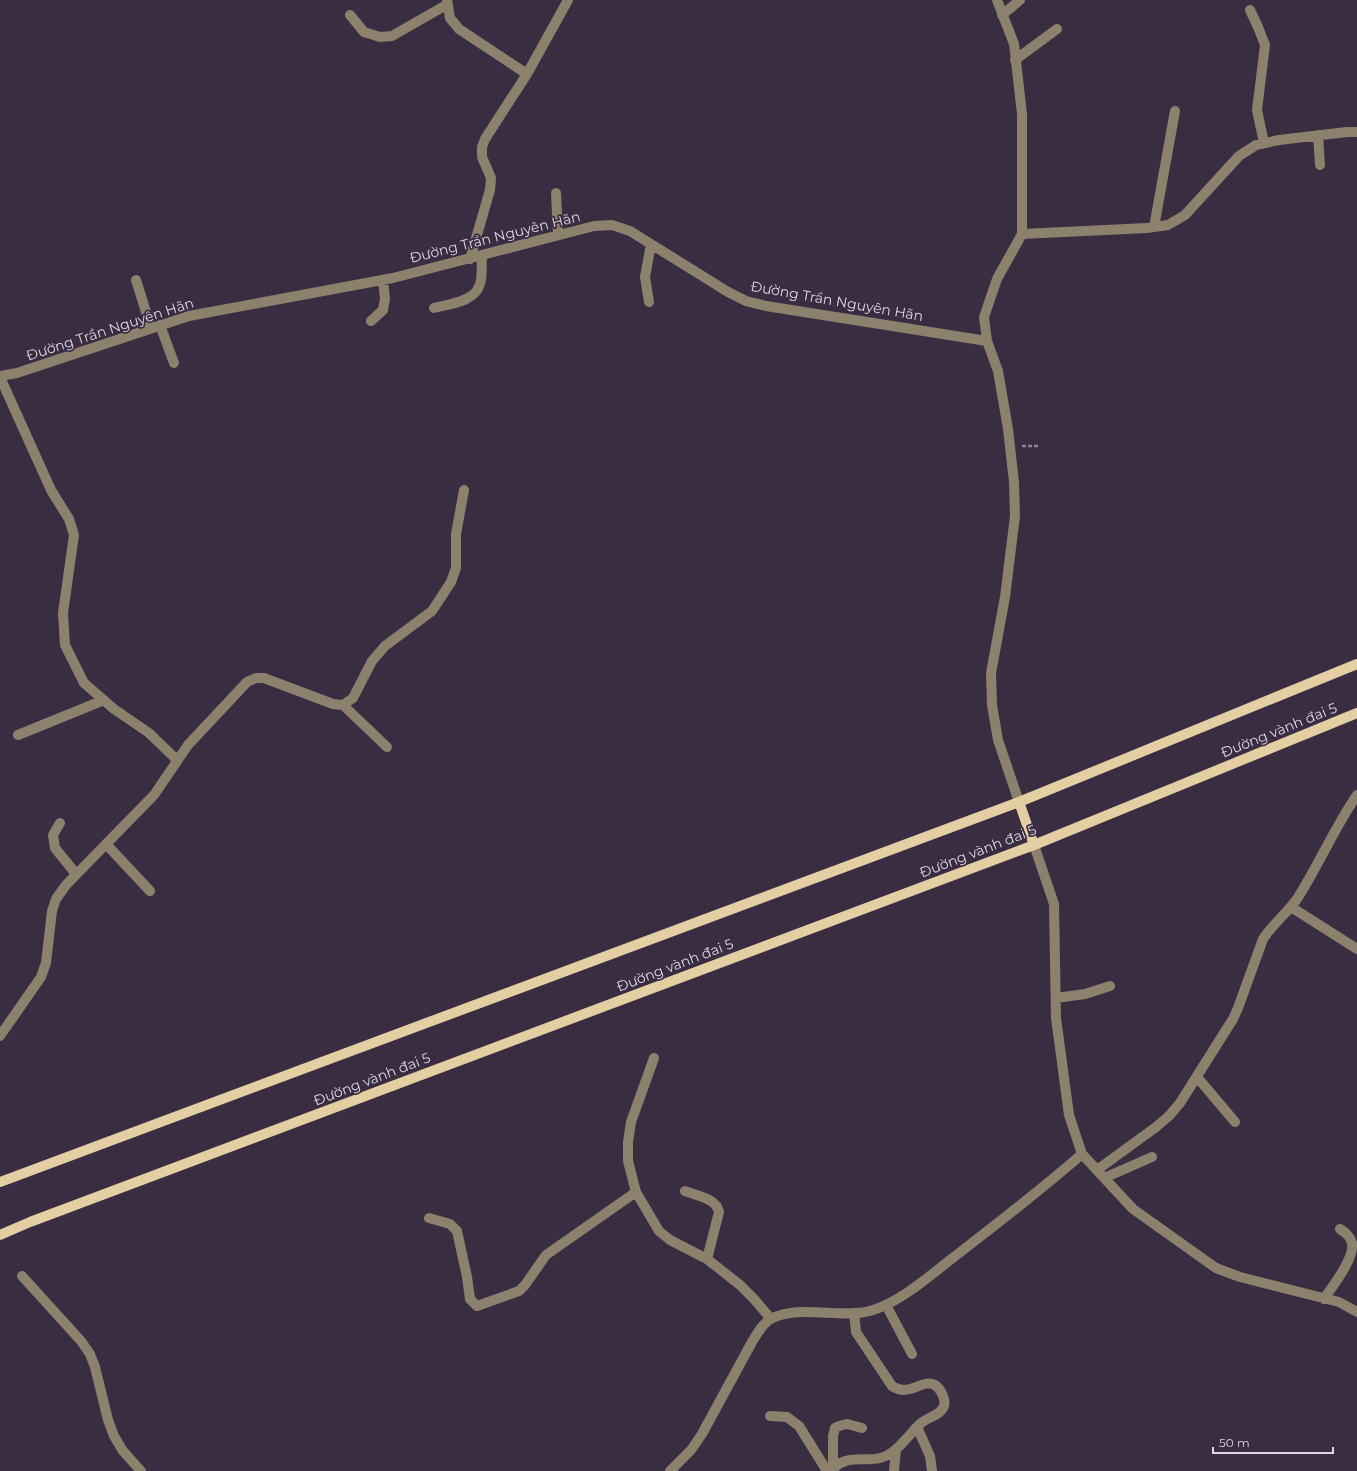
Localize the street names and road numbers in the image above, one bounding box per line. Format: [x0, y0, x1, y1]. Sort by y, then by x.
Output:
street label: Đường Trần Nguyên Hãn [408, 207, 582, 267]
street label: Đường Trần Nguyên Hãn [749, 277, 925, 325]
street label: Đường Trần Nguyên Hãn [24, 293, 196, 365]
street label: Đường vành đai 5 [1218, 698, 1340, 762]
street label: Đường vành đai 5 [917, 820, 1039, 882]
street label: Đường vành đai 5 [614, 934, 736, 996]
street label: Đường vành đai 5 [311, 1048, 433, 1110]

